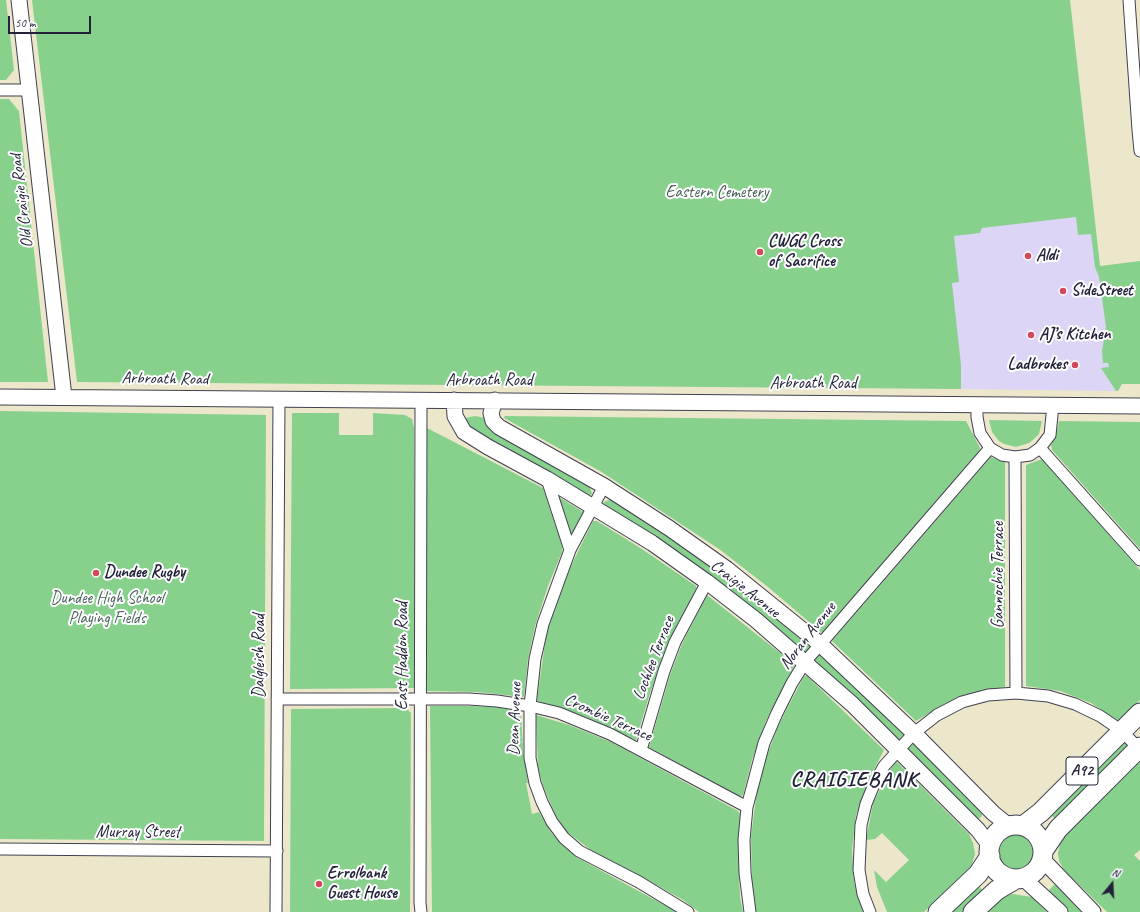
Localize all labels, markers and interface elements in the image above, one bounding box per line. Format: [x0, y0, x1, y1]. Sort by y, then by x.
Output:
scale bar [10, 8, 93, 34]
text: 50 m [15, 15, 35, 31]
street label: Old Craigie Road [6, 153, 38, 249]
park label: Eastern Cemetery [666, 183, 768, 203]
place label: CWGC Cross of Sacrifice [768, 232, 841, 272]
place label: Aldi [1036, 246, 1058, 266]
marker: CWGC Cross of Sacrifice [755, 247, 765, 257]
marker: Aldi [1023, 251, 1033, 261]
place label: SideStreet [1071, 281, 1133, 301]
marker: SideStreet [1058, 286, 1068, 296]
place label: AJ’s Kitchen [1039, 325, 1111, 345]
marker: AJ’s Kitchen [1026, 330, 1036, 340]
place label: Ladbrokes [1008, 355, 1067, 375]
marker: Ladbrokes [1070, 360, 1080, 370]
street label: Arbroath Road [121, 368, 209, 390]
street label: Arbroath Road [446, 371, 532, 391]
street label: Arbroath Road [770, 374, 856, 394]
street label: Gannochie Terrace [989, 522, 1009, 628]
street label: Craigie Avenue [706, 556, 784, 622]
place label: Dundee Rugby [104, 563, 185, 583]
marker: Dundee Rugby [91, 568, 101, 578]
park label: Dundee High School Playing Fields [51, 589, 163, 629]
street label: Noran Avenue [775, 598, 841, 674]
street label: East Haddon Road [393, 602, 413, 710]
street label: Lochlee Terrace [629, 613, 679, 703]
street label: Dalgleish Road [250, 614, 270, 698]
street label: Dean Avenue [504, 682, 526, 756]
street label: Crombie Terrace [561, 690, 655, 746]
road number: A92 [1066, 757, 1098, 785]
district label: CRAIGIEBANK [791, 767, 917, 793]
street label: Murray Street [96, 823, 180, 843]
place label: Errolbank Guest House [327, 864, 397, 904]
north arrow [1092, 864, 1132, 904]
text: N [1110, 865, 1121, 880]
marker: Errolbank Guest House [314, 879, 324, 889]

